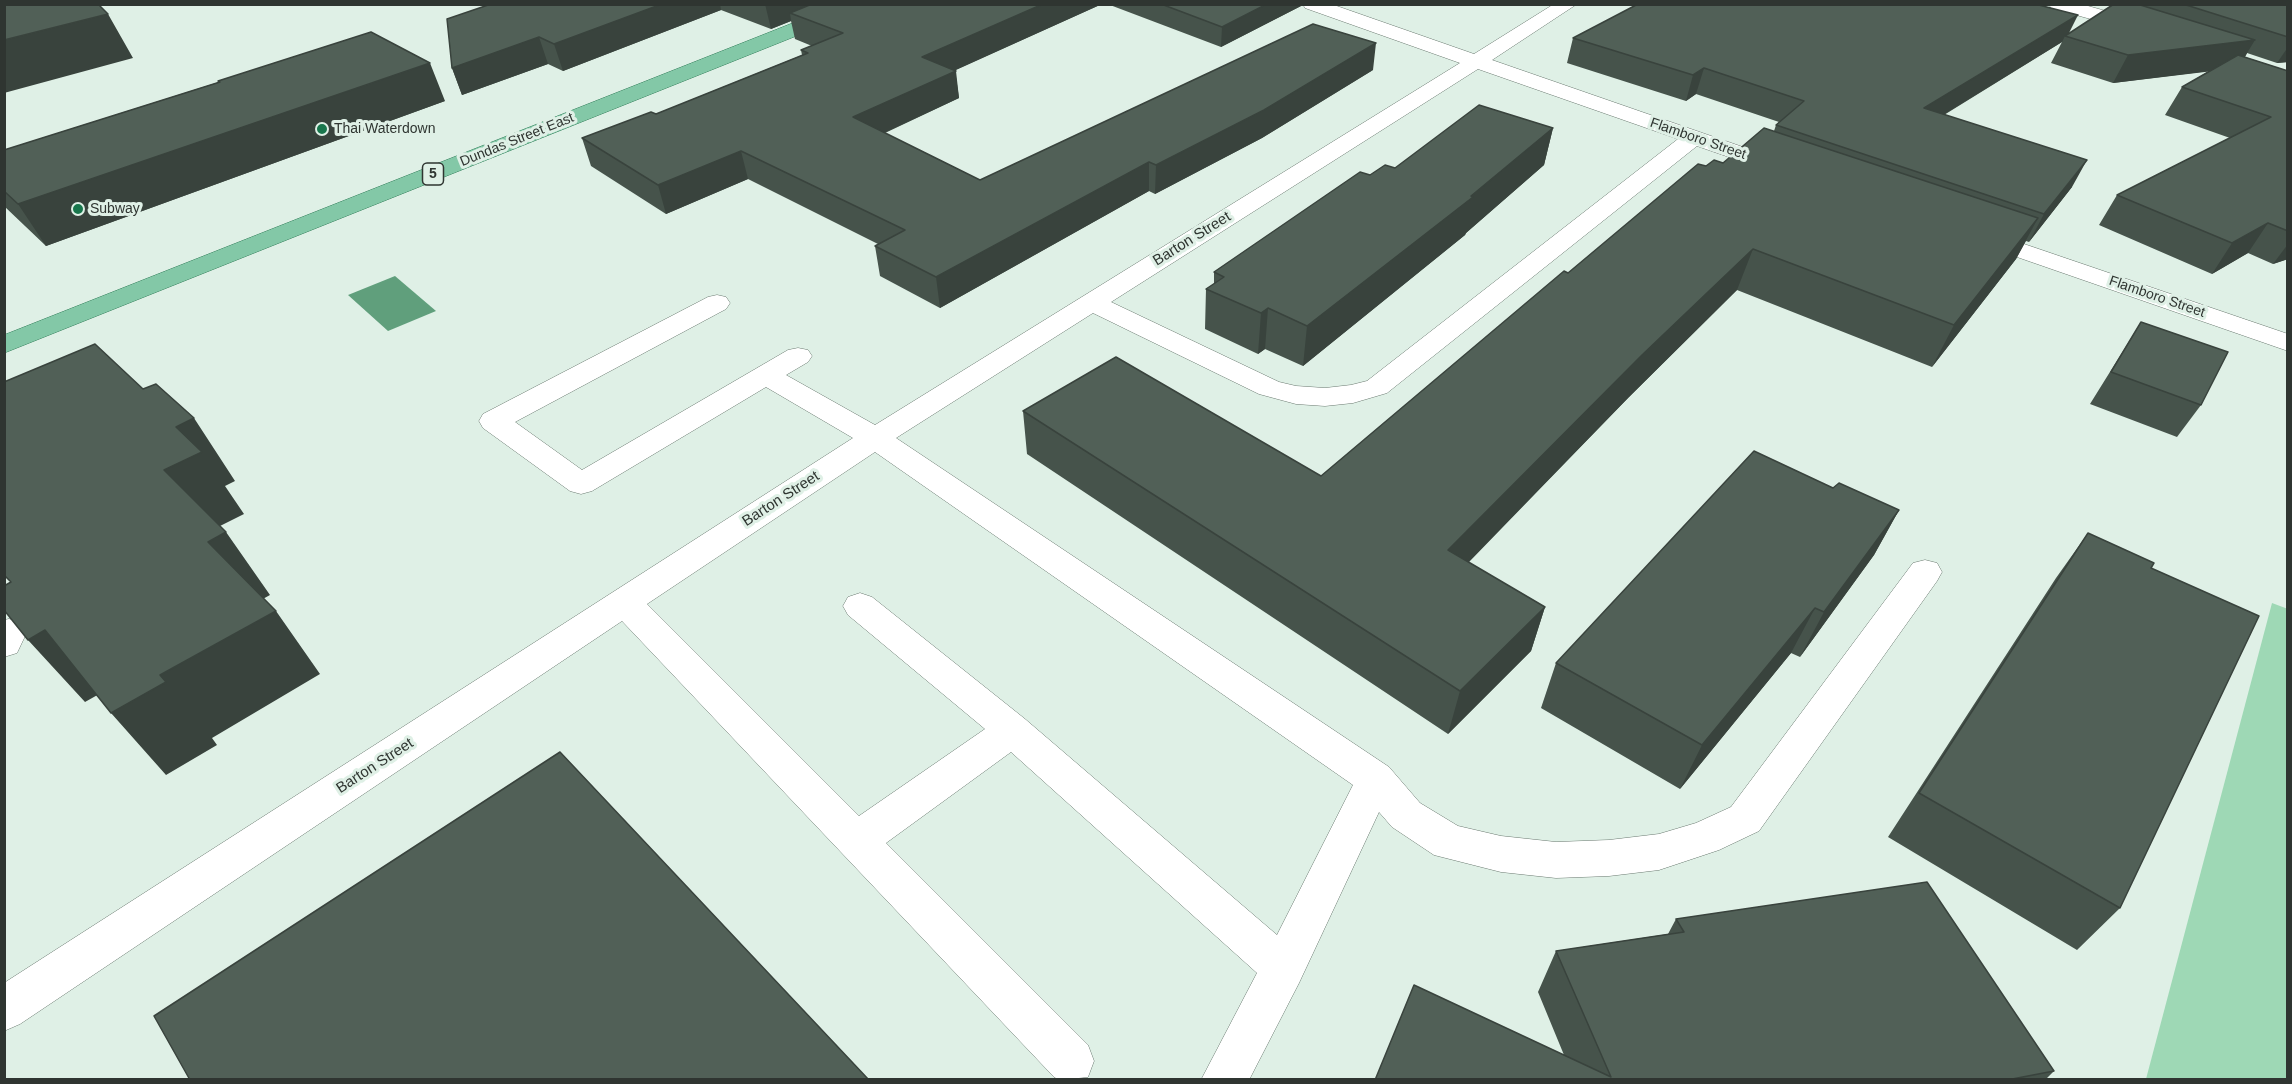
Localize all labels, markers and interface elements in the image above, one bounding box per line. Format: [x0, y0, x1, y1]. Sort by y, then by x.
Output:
street label: Dundas Street East [458, 109, 576, 171]
street label: Flamboro Street [1648, 115, 1748, 163]
place label: Thai Waterdown [334, 121, 435, 137]
marker: Thai Waterdown [315, 122, 329, 136]
road number: 5 [422, 163, 444, 185]
place label: Subway [90, 201, 140, 217]
marker: Subway [71, 202, 85, 216]
street label: Barton Street [1150, 208, 1234, 270]
street label: Flamboro Street [2107, 273, 2207, 321]
street label: Barton Street [739, 467, 823, 531]
street label: Barton Street [333, 734, 417, 798]

